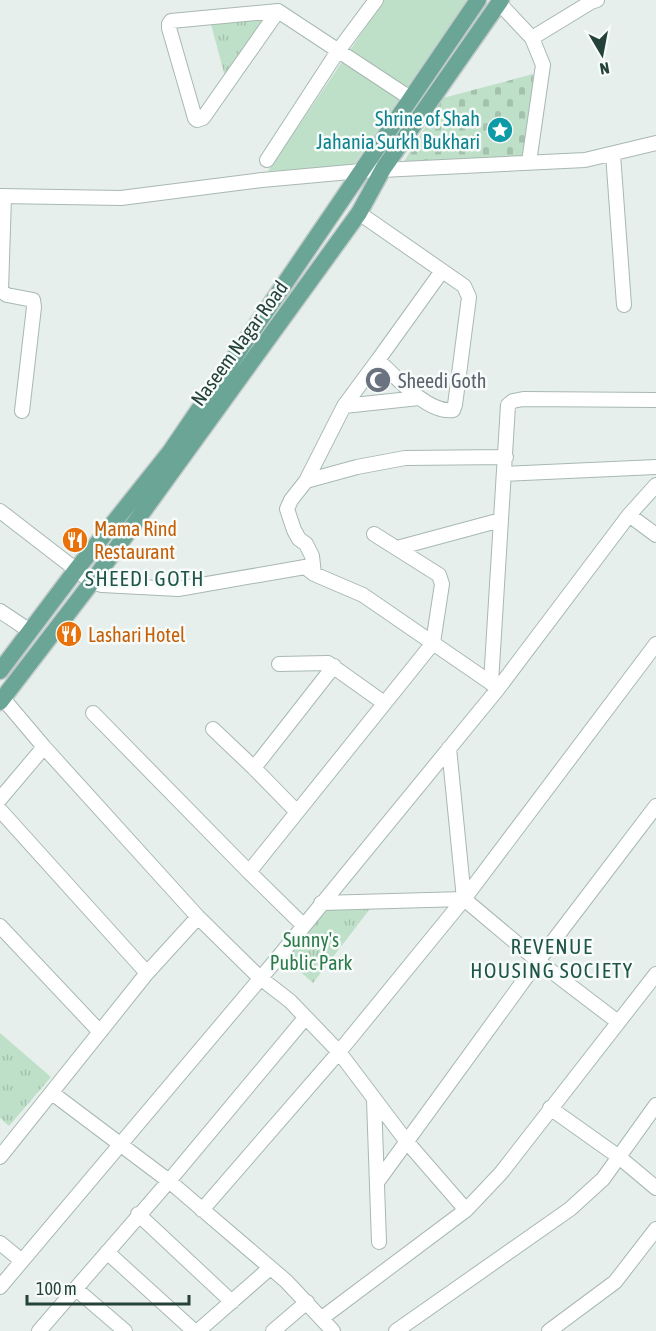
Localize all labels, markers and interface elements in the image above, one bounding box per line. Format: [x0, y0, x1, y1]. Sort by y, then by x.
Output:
north arrow [572, 24, 632, 84]
text: N [598, 59, 611, 78]
place label: Shrine of Shah Jahania Surkh Bukhari [316, 107, 480, 153]
place icon: Shrine of Shah Jahania Surkh Bukhari [485, 115, 515, 145]
street label: Naseem Nagar Road [186, 276, 292, 410]
mosque icon: Sheedi Goth [363, 365, 393, 395]
place label: Sheedi Goth [398, 369, 486, 392]
place label: Mama Rind Restaurant [94, 517, 177, 563]
restaurant icon: Mama Rind Restaurant [60, 525, 90, 555]
district label: SHEEDI GOTH [85, 566, 205, 590]
restaurant icon: Lashari Hotel [54, 619, 84, 649]
place label: Lashari Hotel [88, 623, 186, 646]
park label: Sunny's Public Park [270, 928, 352, 974]
district label: REVENUE HOUSING SOCIETY [470, 934, 634, 982]
scale bar [27, 1268, 189, 1306]
text: 100 m [36, 1278, 77, 1299]

